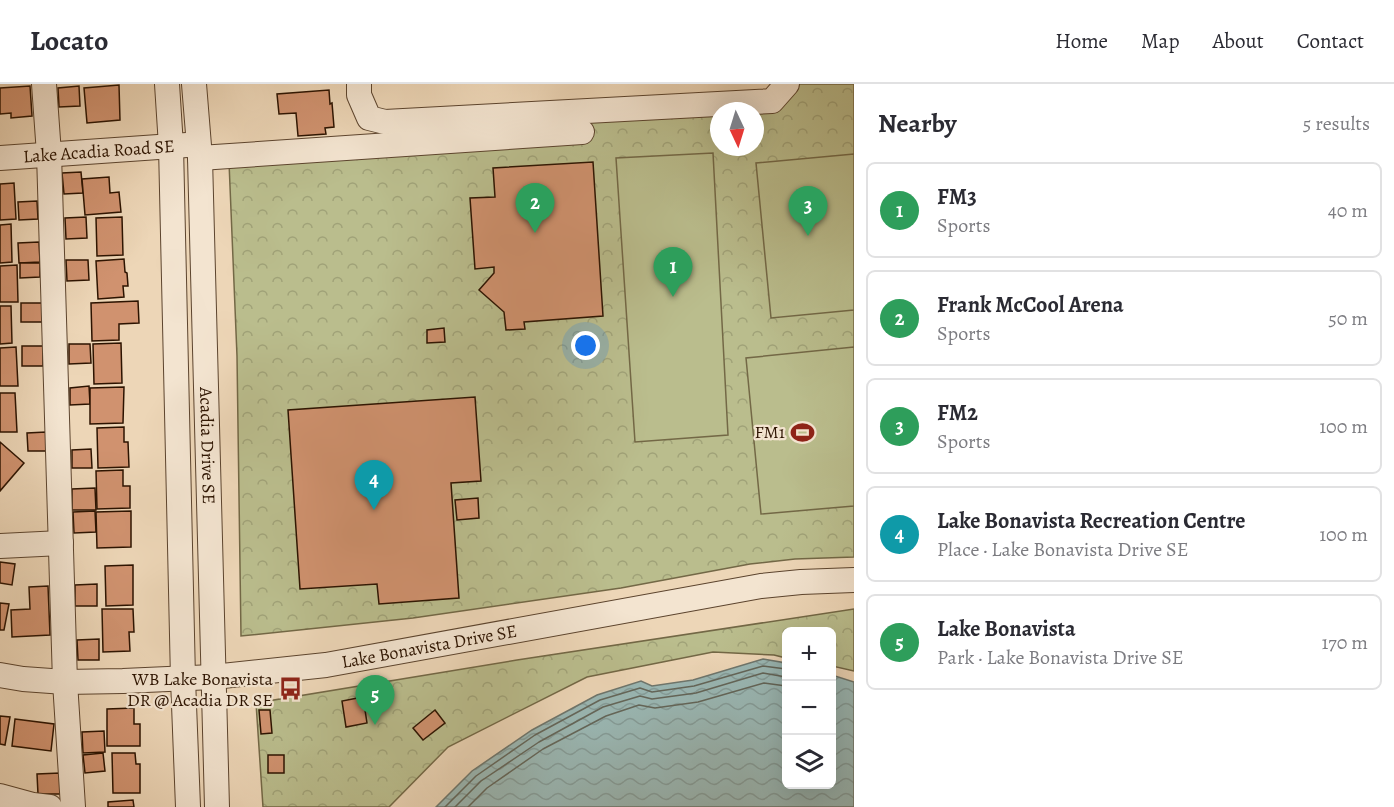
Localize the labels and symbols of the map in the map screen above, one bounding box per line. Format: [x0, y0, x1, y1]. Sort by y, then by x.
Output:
north arrow [710, 102, 764, 156]
street label: Lake Acadia Road SE [22, 134, 175, 168]
pin: 2 [516, 184, 554, 233]
pin: 3 [788, 186, 828, 236]
pin: 1 [654, 248, 692, 297]
your location [571, 331, 600, 360]
street label: Acadia Drive SE [194, 386, 221, 504]
sports icon: FM1 [790, 419, 816, 445]
place label: FM1 [754, 420, 785, 444]
pin: 4 [354, 460, 394, 510]
street label: Lake Bonavista Drive SE [340, 619, 519, 674]
place label: WB Lake Bonavista DR @ Acadia DR SE [127, 667, 274, 712]
bus stop icon: WB Lake Bonavista DR @ Acadia DR SE [278, 676, 304, 702]
pin: 5 [356, 676, 394, 725]

